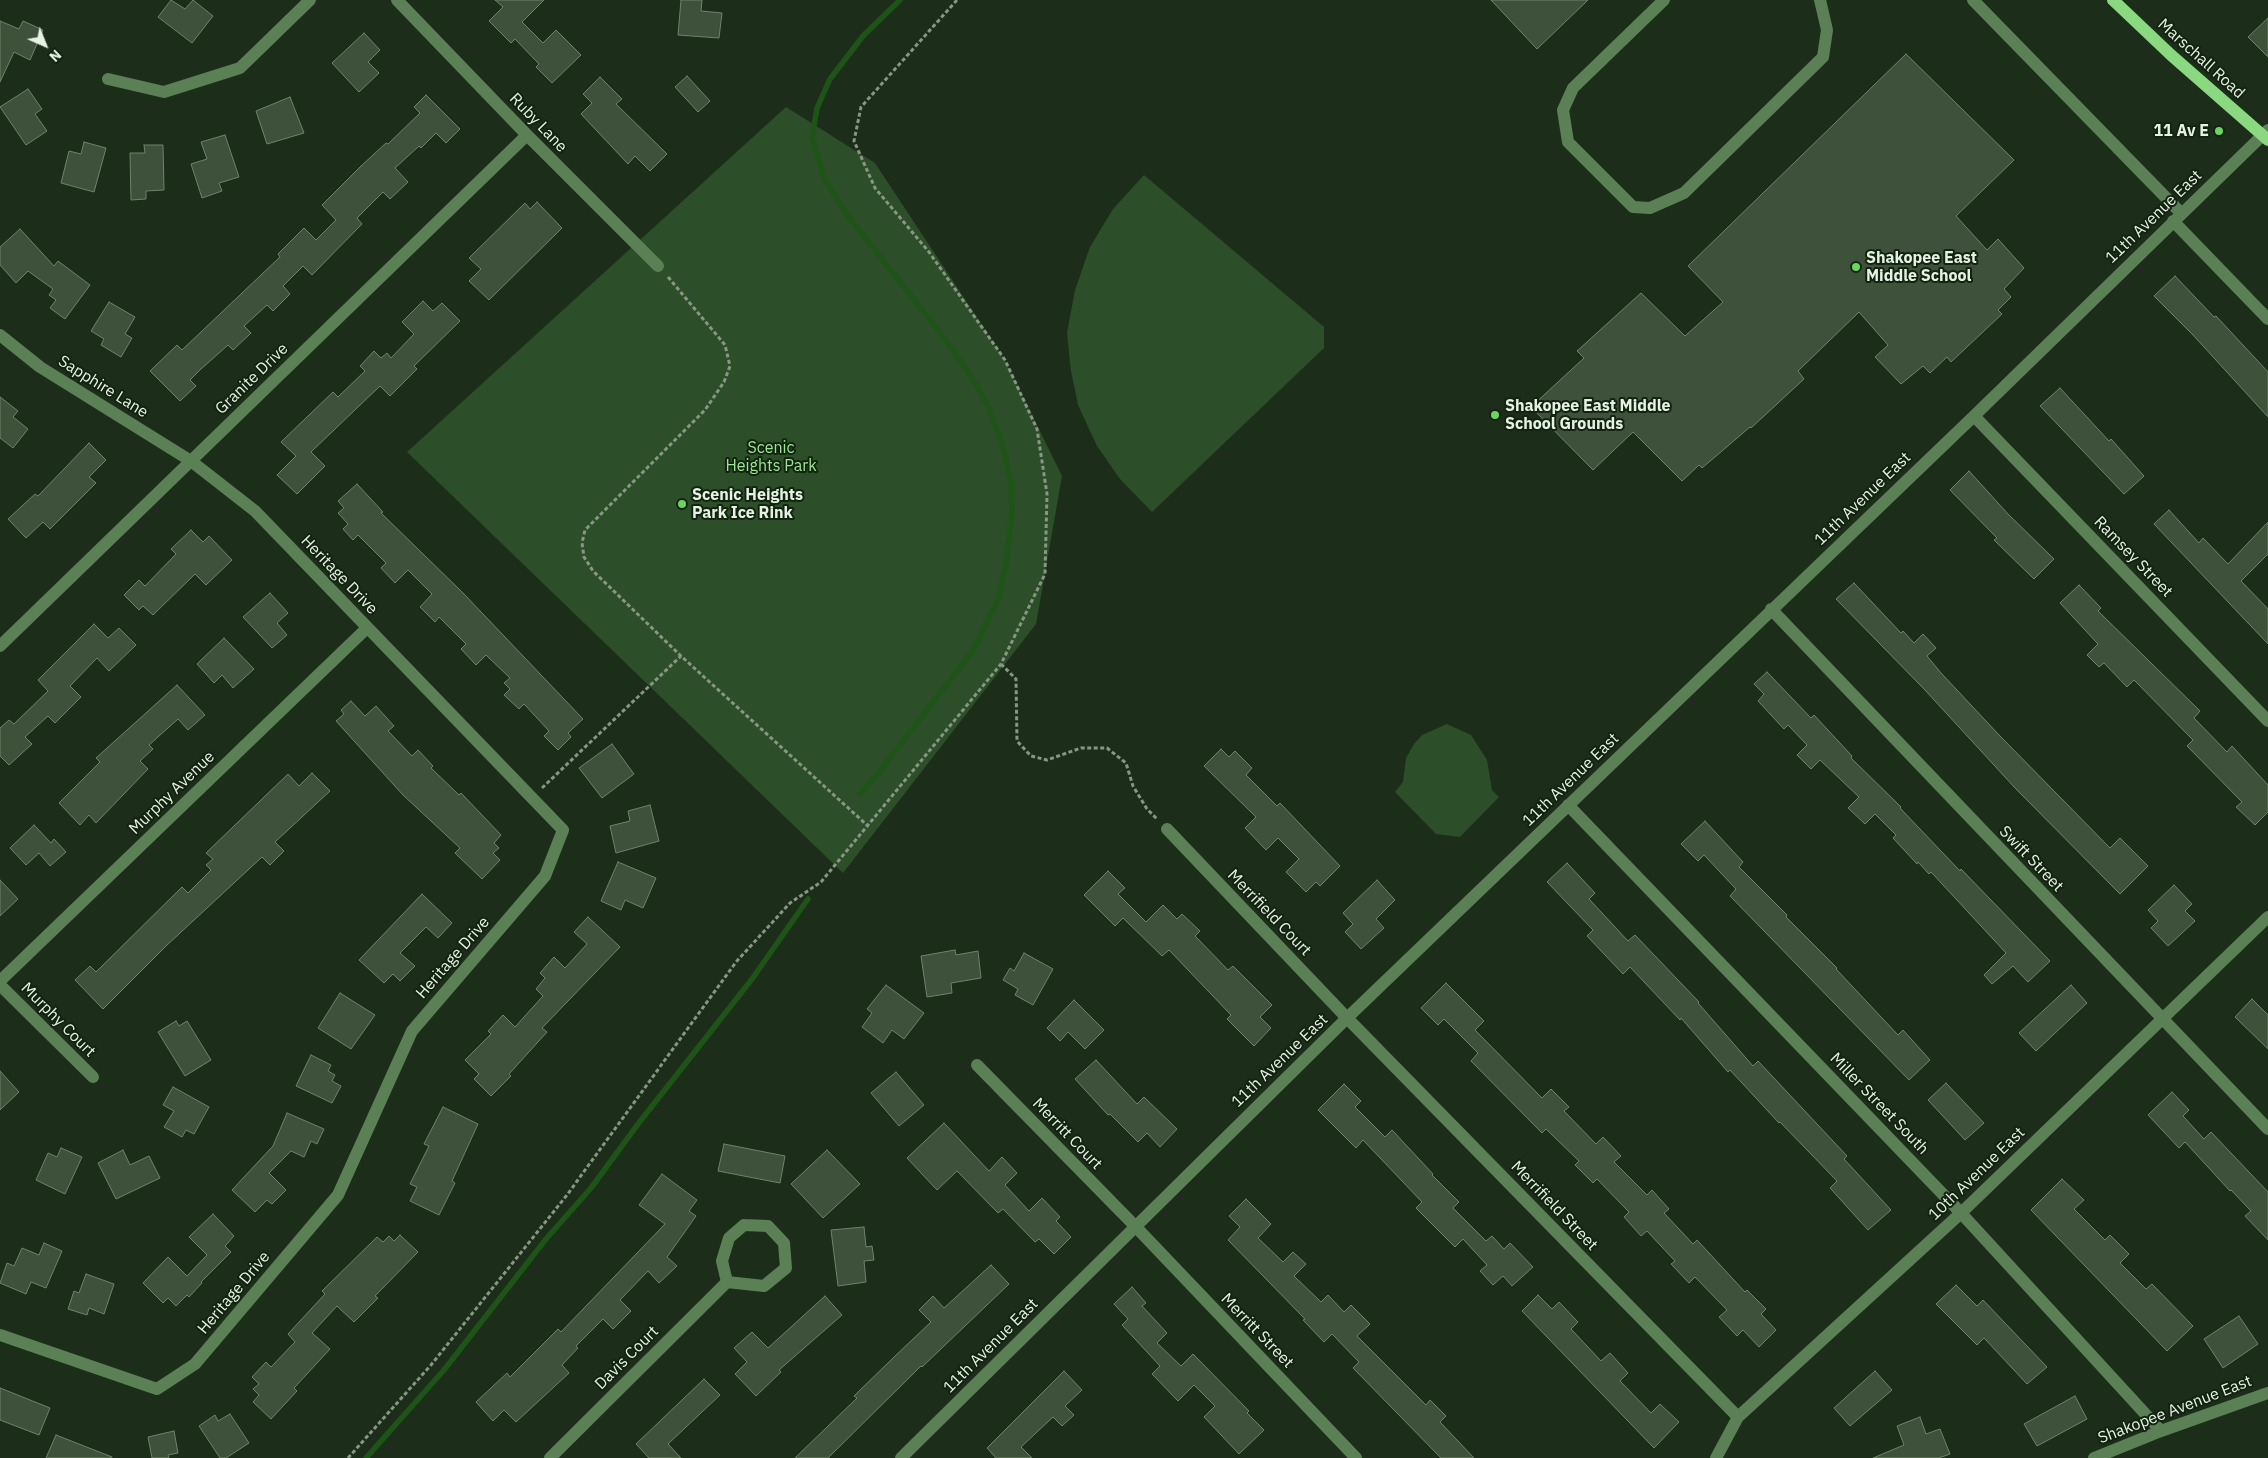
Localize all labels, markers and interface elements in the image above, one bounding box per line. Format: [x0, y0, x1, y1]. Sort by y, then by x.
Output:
street label: Marschall Road [2154, 15, 2248, 103]
north arrow [20, 20, 70, 70]
text: N [46, 46, 65, 66]
street label: Ruby Lane [505, 89, 571, 157]
place label: 11 Av E [2153, 121, 2209, 141]
marker: 11 Av E [2213, 125, 2225, 137]
street label: 11th Avenue East [2102, 166, 2206, 268]
place label: Shakopee East Middle School [1866, 248, 1977, 286]
marker: Shakopee East Middle School [1850, 261, 1862, 273]
street label: Granite Drive [212, 340, 292, 418]
street label: Sapphire Lane [55, 352, 151, 422]
place label: Shakopee East Middle School Grounds [1505, 396, 1671, 434]
marker: Shakopee East Middle School Grounds [1489, 409, 1501, 421]
park label: Scenic Heights Park [725, 438, 817, 476]
street label: 11th Avenue East [1811, 448, 1915, 550]
place label: Scenic Heights Park Ice Rink [692, 485, 803, 523]
marker: Scenic Heights Park Ice Rink [676, 498, 688, 510]
street label: Ramsey Street [2090, 513, 2176, 601]
street label: Heritage Drive [297, 532, 381, 618]
street label: 11th Avenue East [1519, 729, 1623, 831]
street label: Murphy Avenue [125, 747, 219, 839]
street label: Swift Street [1995, 822, 2067, 896]
street label: Merrifield Court [1223, 866, 1315, 960]
street label: Heritage Drive [412, 913, 494, 1003]
street label: Murphy Court [17, 979, 99, 1061]
street label: 11th Avenue East [1228, 1010, 1332, 1112]
street label: Miller Street South [1826, 1049, 1932, 1159]
street label: Merritt Court [1028, 1094, 1106, 1174]
street label: 10th Avenue East [1925, 1123, 2029, 1225]
street label: Merrifield Street [1507, 1157, 1601, 1255]
street label: Heritage Drive [194, 1248, 274, 1338]
street label: Merritt Street [1217, 1290, 1297, 1372]
street label: 11th Avenue East [940, 1295, 1042, 1397]
street label: Davis Court [591, 1322, 663, 1394]
street label: Shakopee Avenue East [2095, 1372, 2255, 1448]

